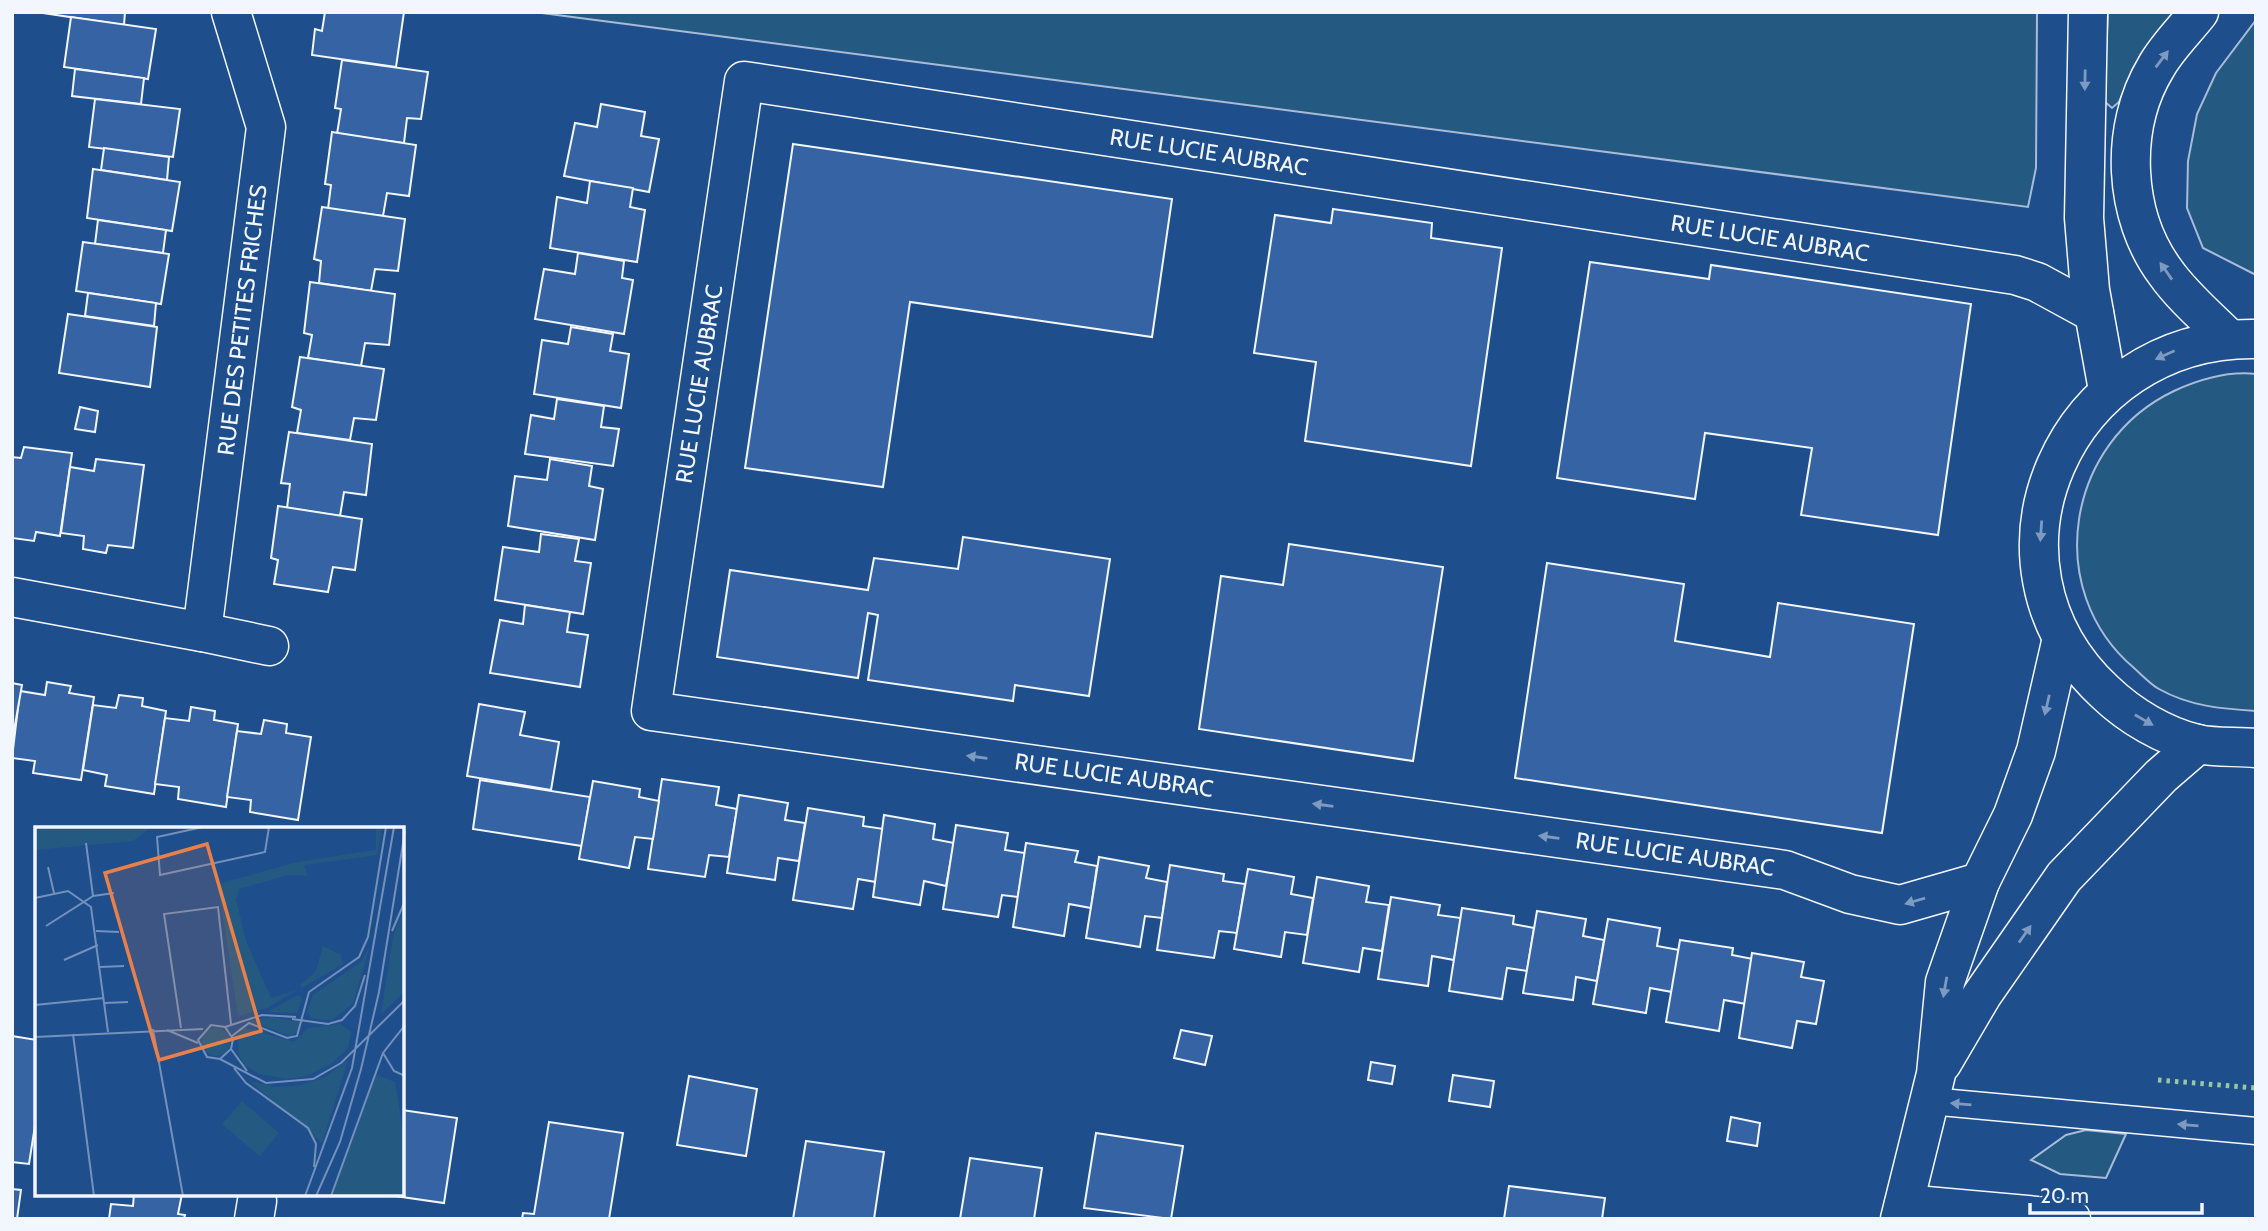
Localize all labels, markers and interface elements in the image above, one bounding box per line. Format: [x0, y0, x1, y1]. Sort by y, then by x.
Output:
one-way arrow [2155, 49, 2169, 68]
one-way arrow [2079, 70, 2091, 92]
street label: RUE LUCIE AUBRAC [1108, 123, 1310, 181]
street label: RUE DES PETITES FRICHES [212, 183, 272, 457]
street label: RUE LUCIE AUBRAC [1669, 209, 1871, 267]
one-way arrow [2159, 262, 2173, 280]
street label: RUE LUCIE AUBRAC [670, 283, 728, 485]
one-way arrow [2155, 350, 2176, 361]
one-way arrow [2035, 520, 2046, 542]
one-way arrow [2041, 694, 2052, 716]
one-way arrow [2134, 714, 2153, 726]
street label: RUE LUCIE AUBRAC [1013, 747, 1215, 803]
one-way arrow [966, 751, 988, 762]
one-way arrow [1312, 799, 1334, 810]
street label: RUE LUCIE AUBRAC [1574, 826, 1776, 882]
inset map [35, 827, 404, 1196]
one-way arrow [1537, 831, 1559, 842]
one-way arrow [1904, 896, 1925, 906]
one-way arrow [2018, 925, 2032, 943]
one-way arrow [1939, 976, 1950, 998]
one-way arrow [1950, 1098, 1972, 1109]
one-way arrow [2177, 1119, 2199, 1130]
scale bar [2030, 1172, 2202, 1216]
text: 20 m [2040, 1183, 2089, 1208]

